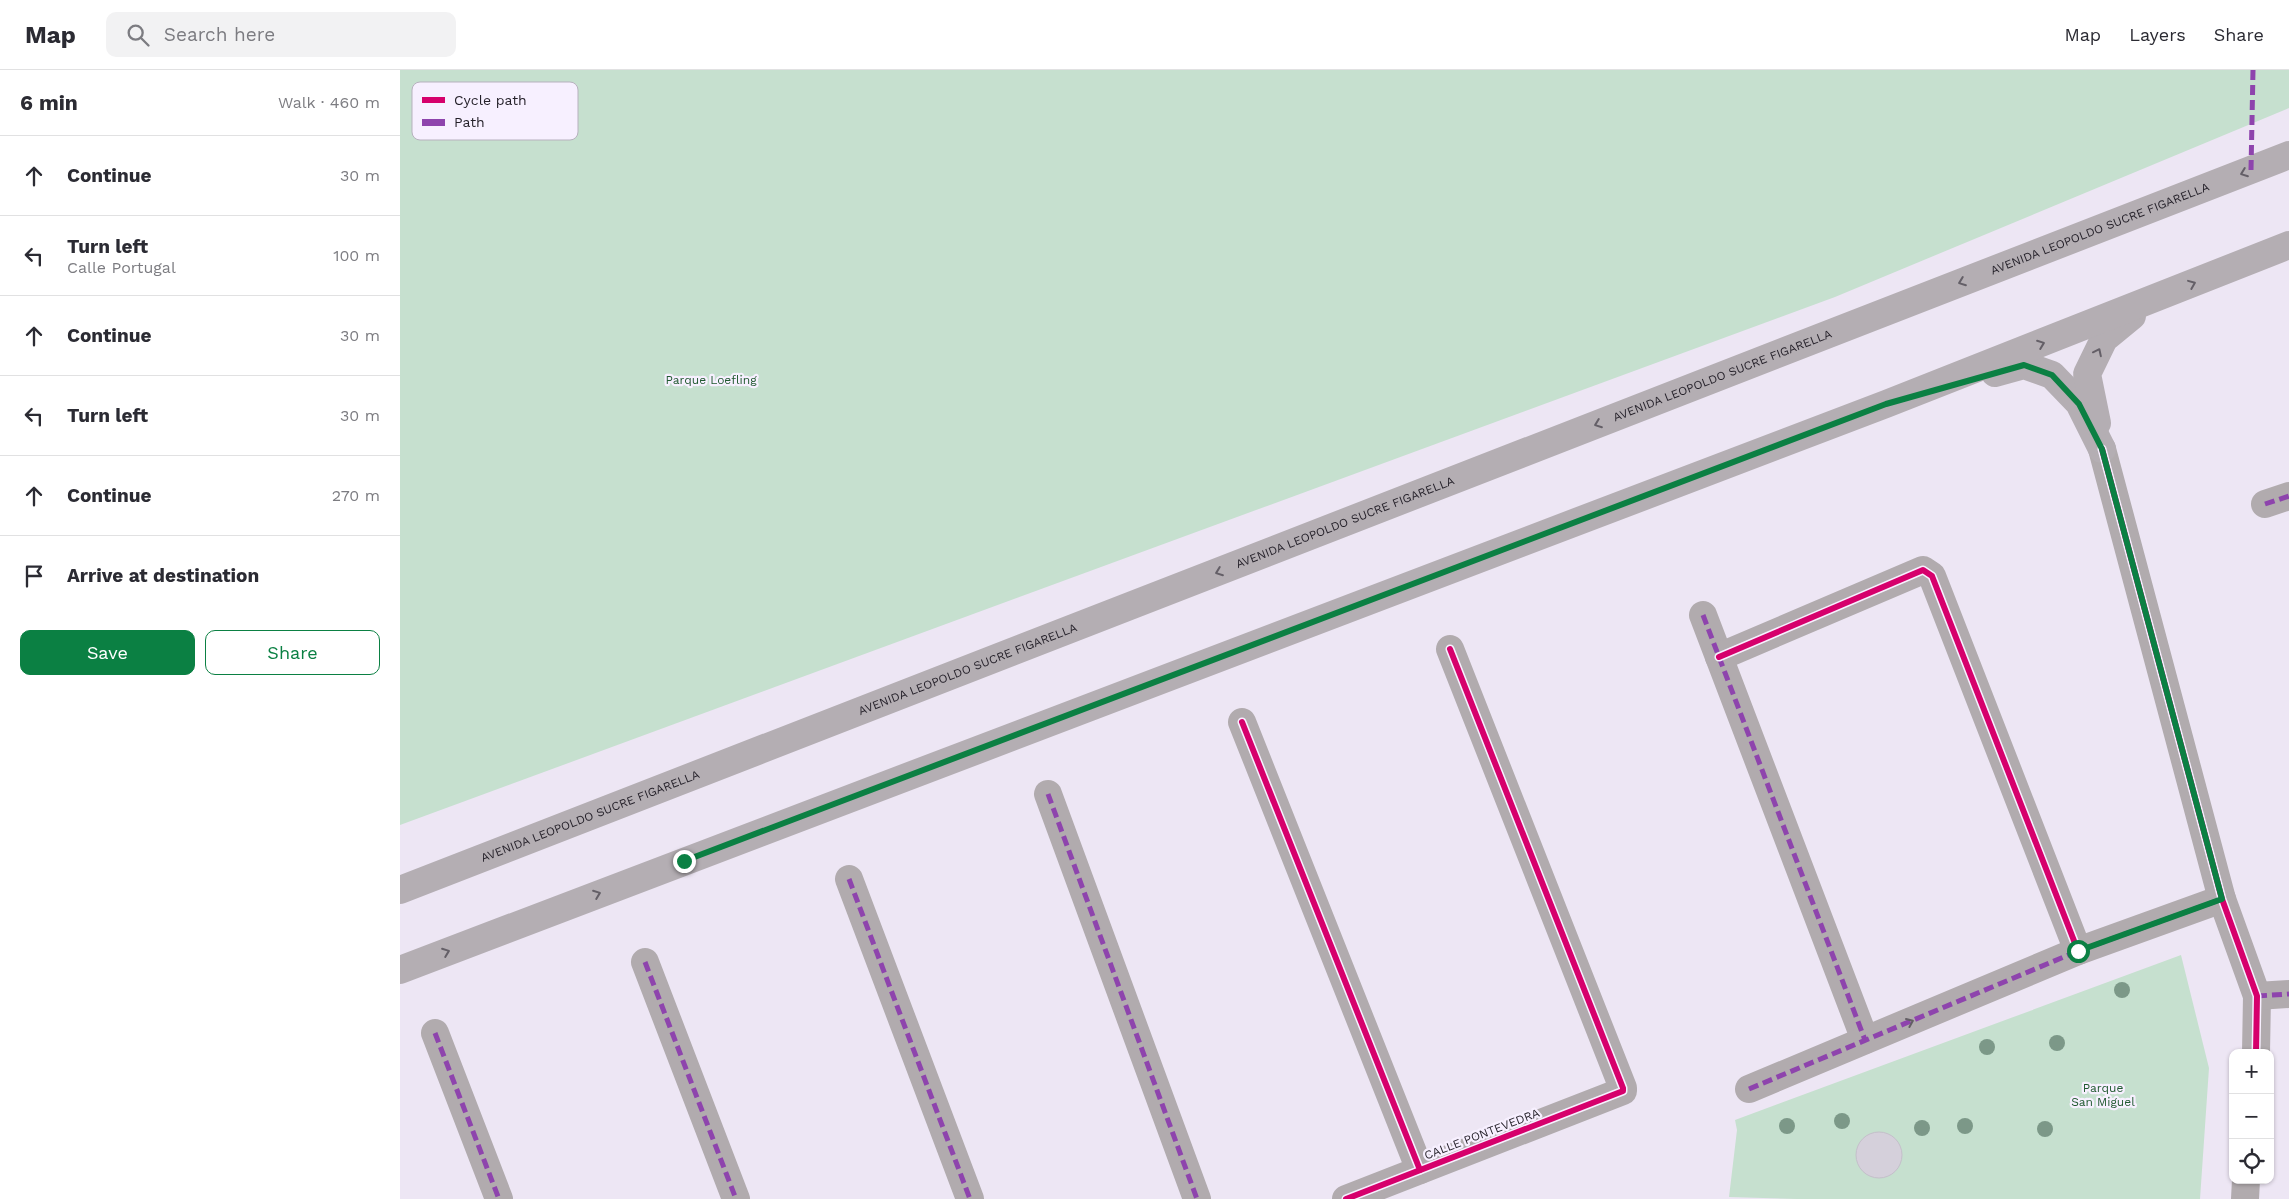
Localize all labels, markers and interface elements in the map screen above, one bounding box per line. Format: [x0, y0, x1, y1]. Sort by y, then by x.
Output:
search box [106, 12, 456, 57]
text: Map [25, 21, 76, 49]
icon: search [124, 21, 152, 49]
text: Search here [164, 23, 275, 46]
text: Map [2064, 24, 2101, 45]
text: Layers [2129, 24, 2186, 45]
text: Share [2214, 24, 2264, 45]
legend [412, 82, 578, 140]
text: 6 min [20, 90, 78, 115]
text: Cycle path [454, 92, 527, 108]
text: Walk · 460 m [278, 93, 380, 112]
text: Path [454, 114, 485, 130]
icon: ahead [20, 162, 48, 190]
text: Continue [67, 164, 151, 187]
text: 30 m [340, 166, 380, 185]
one-way arrow [2240, 167, 2248, 177]
street label: AVENIDA LEOPOLDO SUCRE FIGARELLA [1989, 180, 2211, 277]
text: Turn left [67, 235, 148, 258]
icon: left [20, 242, 48, 270]
text: 100 m [333, 246, 380, 265]
text: Calle Portugal [67, 258, 176, 277]
one-way arrow [1958, 276, 1967, 287]
one-way arrow [2187, 280, 2196, 291]
icon: ahead [20, 322, 48, 350]
text: Continue [67, 324, 151, 347]
text: 30 m [340, 326, 380, 345]
street label: AVENIDA LEOPOLDO SUCRE FIGARELLA [1611, 327, 1834, 424]
one-way arrow [2036, 339, 2045, 350]
one-way arrow [2092, 348, 2102, 357]
park label: Parque Loefling [665, 373, 757, 387]
icon: left [20, 402, 48, 430]
text: Turn left [67, 404, 148, 427]
text: 30 m [340, 406, 380, 425]
one-way arrow [1594, 418, 1603, 428]
street label: AVENIDA LEOPOLDO SUCRE FIGARELLA [1234, 473, 1456, 571]
icon: ahead [20, 482, 48, 510]
text: Continue [67, 484, 151, 507]
text: 270 m [332, 486, 380, 505]
icon: arrive [20, 562, 48, 590]
text: Arrive at destination [67, 564, 259, 587]
one-way arrow [1215, 566, 1223, 576]
street label: AVENIDA LEOPOLDO SUCRE FIGARELLA [856, 620, 1079, 718]
button: Save [20, 630, 195, 675]
button: Share [205, 630, 380, 675]
street label: AVENIDA LEOPOLDO SUCRE FIGARELLA [479, 767, 702, 865]
route end [673, 850, 696, 873]
one-way arrow [593, 890, 601, 900]
route start [2067, 940, 2090, 963]
one-way arrow [441, 948, 449, 958]
one-way arrow [1905, 1017, 1914, 1028]
map controls [2229, 1049, 2274, 1184]
button: + [2229, 1049, 2274, 1094]
park label: Parque San Miguel [2071, 1081, 2135, 1109]
button: − [2229, 1094, 2274, 1139]
street label: CALLE PONTEVEDRA [1422, 1106, 1542, 1162]
button: locate [2229, 1139, 2274, 1184]

